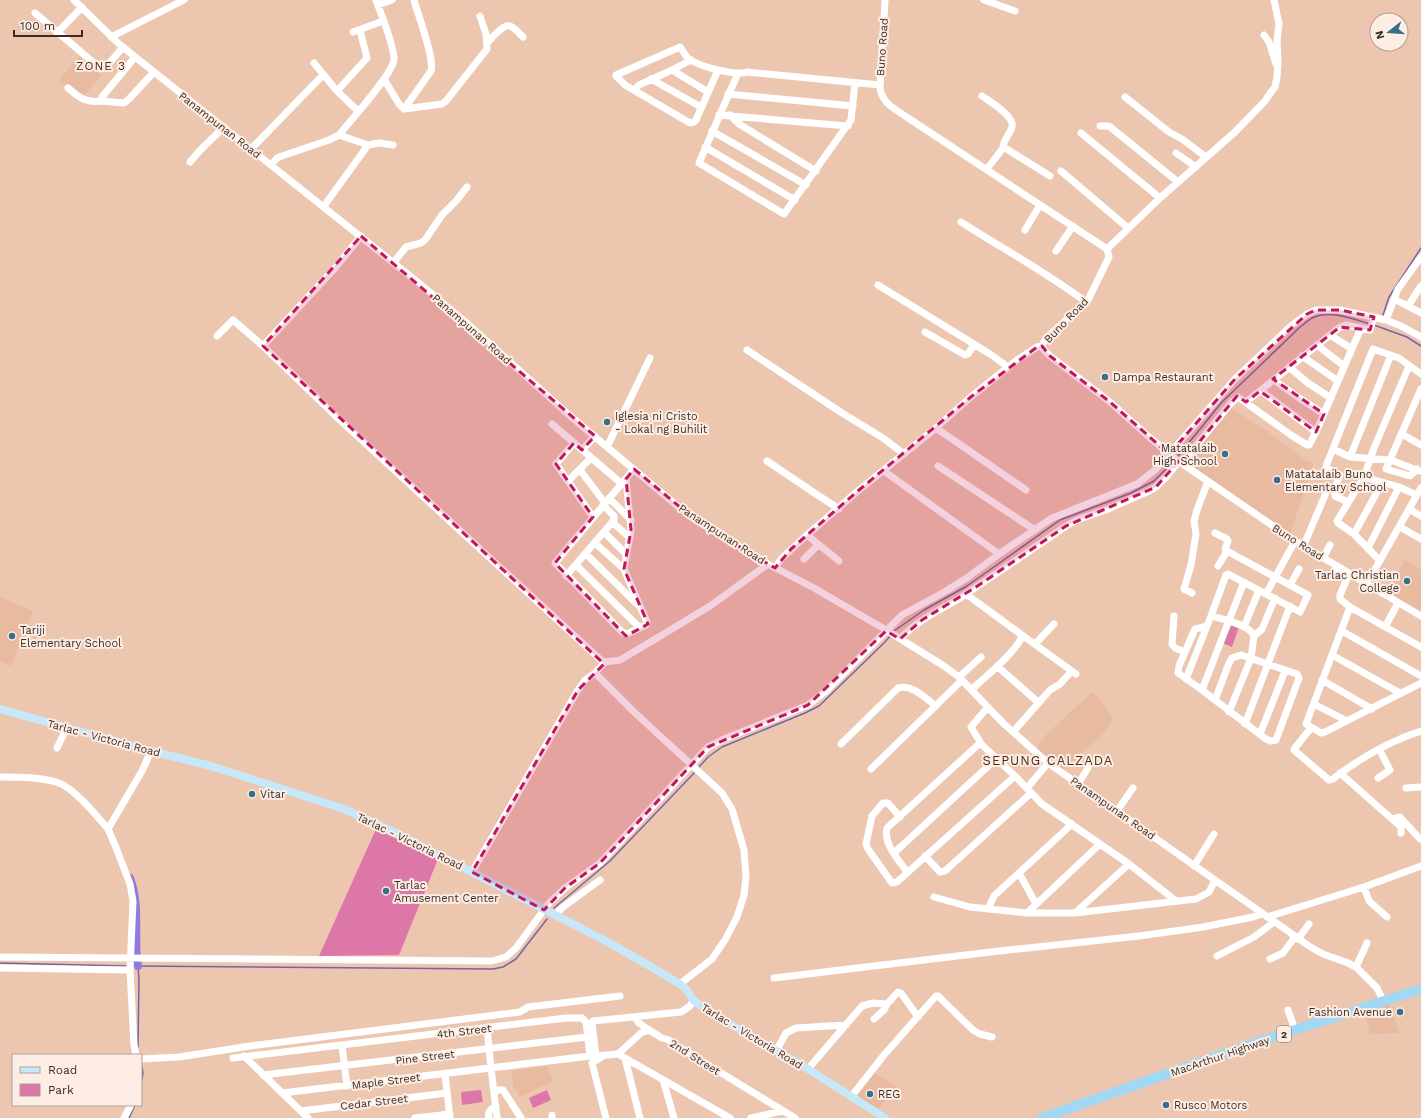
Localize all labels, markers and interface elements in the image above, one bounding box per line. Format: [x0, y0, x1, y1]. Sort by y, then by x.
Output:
scale bar [14, 12, 82, 38]
north arrow [1369, 12, 1409, 52]
street label: Buno Road [874, 18, 891, 76]
text: 100 m [20, 19, 55, 33]
text: N [1373, 29, 1387, 41]
district label: ZONE 3 [76, 59, 126, 73]
street label: Panampunan Road [176, 89, 263, 161]
street label: Panampunan Road [429, 291, 514, 367]
street label: Buno Road [1042, 295, 1091, 346]
place label: Dampa Restaurant [1113, 371, 1213, 384]
marker: Dampa Restaurant [1100, 372, 1110, 382]
place label: Iglesia ni Cristo - Lokal ng Buhilit [615, 410, 708, 436]
marker: Iglesia ni Cristo - Lokal ng Buhilit [602, 417, 612, 427]
place label: Matatalaib High School [1153, 442, 1218, 468]
marker: Matatalaib High School [1220, 449, 1230, 459]
place label: Matatalaib Buno Elementary School [1285, 468, 1387, 494]
marker: Matatalaib Buno Elementary School [1272, 475, 1282, 485]
street label: Panampunan Road [676, 502, 767, 567]
street label: Buno Road [1270, 522, 1326, 563]
place label: Tarlac Christian College [1315, 569, 1399, 595]
marker: Tarlac Christian College [1402, 576, 1412, 586]
place label: Tariji Elementary School [20, 624, 122, 650]
marker: Tariji Elementary School [7, 631, 17, 641]
street label: Tarlac - Victoria Road [46, 717, 162, 760]
district label: SEPUNG CALZADA [983, 753, 1113, 768]
street label: Panampunan Road [1068, 774, 1158, 843]
place label: Vitar [260, 788, 286, 801]
marker: Vitar [247, 789, 257, 799]
street label: Tarlac - Victoria Road [355, 810, 465, 873]
place label: Tarlac Amusement Center [394, 879, 499, 905]
marker: Tarlac Amusement Center [381, 886, 391, 896]
street label: Tarlac - Victoria Road [699, 1001, 805, 1072]
place label: Fashion Avenue [1308, 1006, 1392, 1019]
marker: Fashion Avenue [1395, 1007, 1405, 1017]
street label: 4th Street [436, 1022, 493, 1041]
road number: 2 [1277, 1026, 1291, 1042]
street label: MacArthur Highway [1169, 1033, 1272, 1079]
street label: 2nd Street [667, 1037, 723, 1078]
street label: Pine Street [395, 1047, 456, 1068]
legend [12, 1054, 142, 1106]
text: Road [48, 1063, 77, 1077]
street label: Maple Street [351, 1071, 421, 1092]
text: Park [48, 1083, 74, 1097]
place label: REG [878, 1088, 900, 1101]
marker: REG [865, 1089, 875, 1099]
street label: Cedar Street [339, 1092, 409, 1113]
place label: Rusco Motors [1174, 1099, 1248, 1112]
marker: Rusco Motors [1161, 1100, 1171, 1110]

